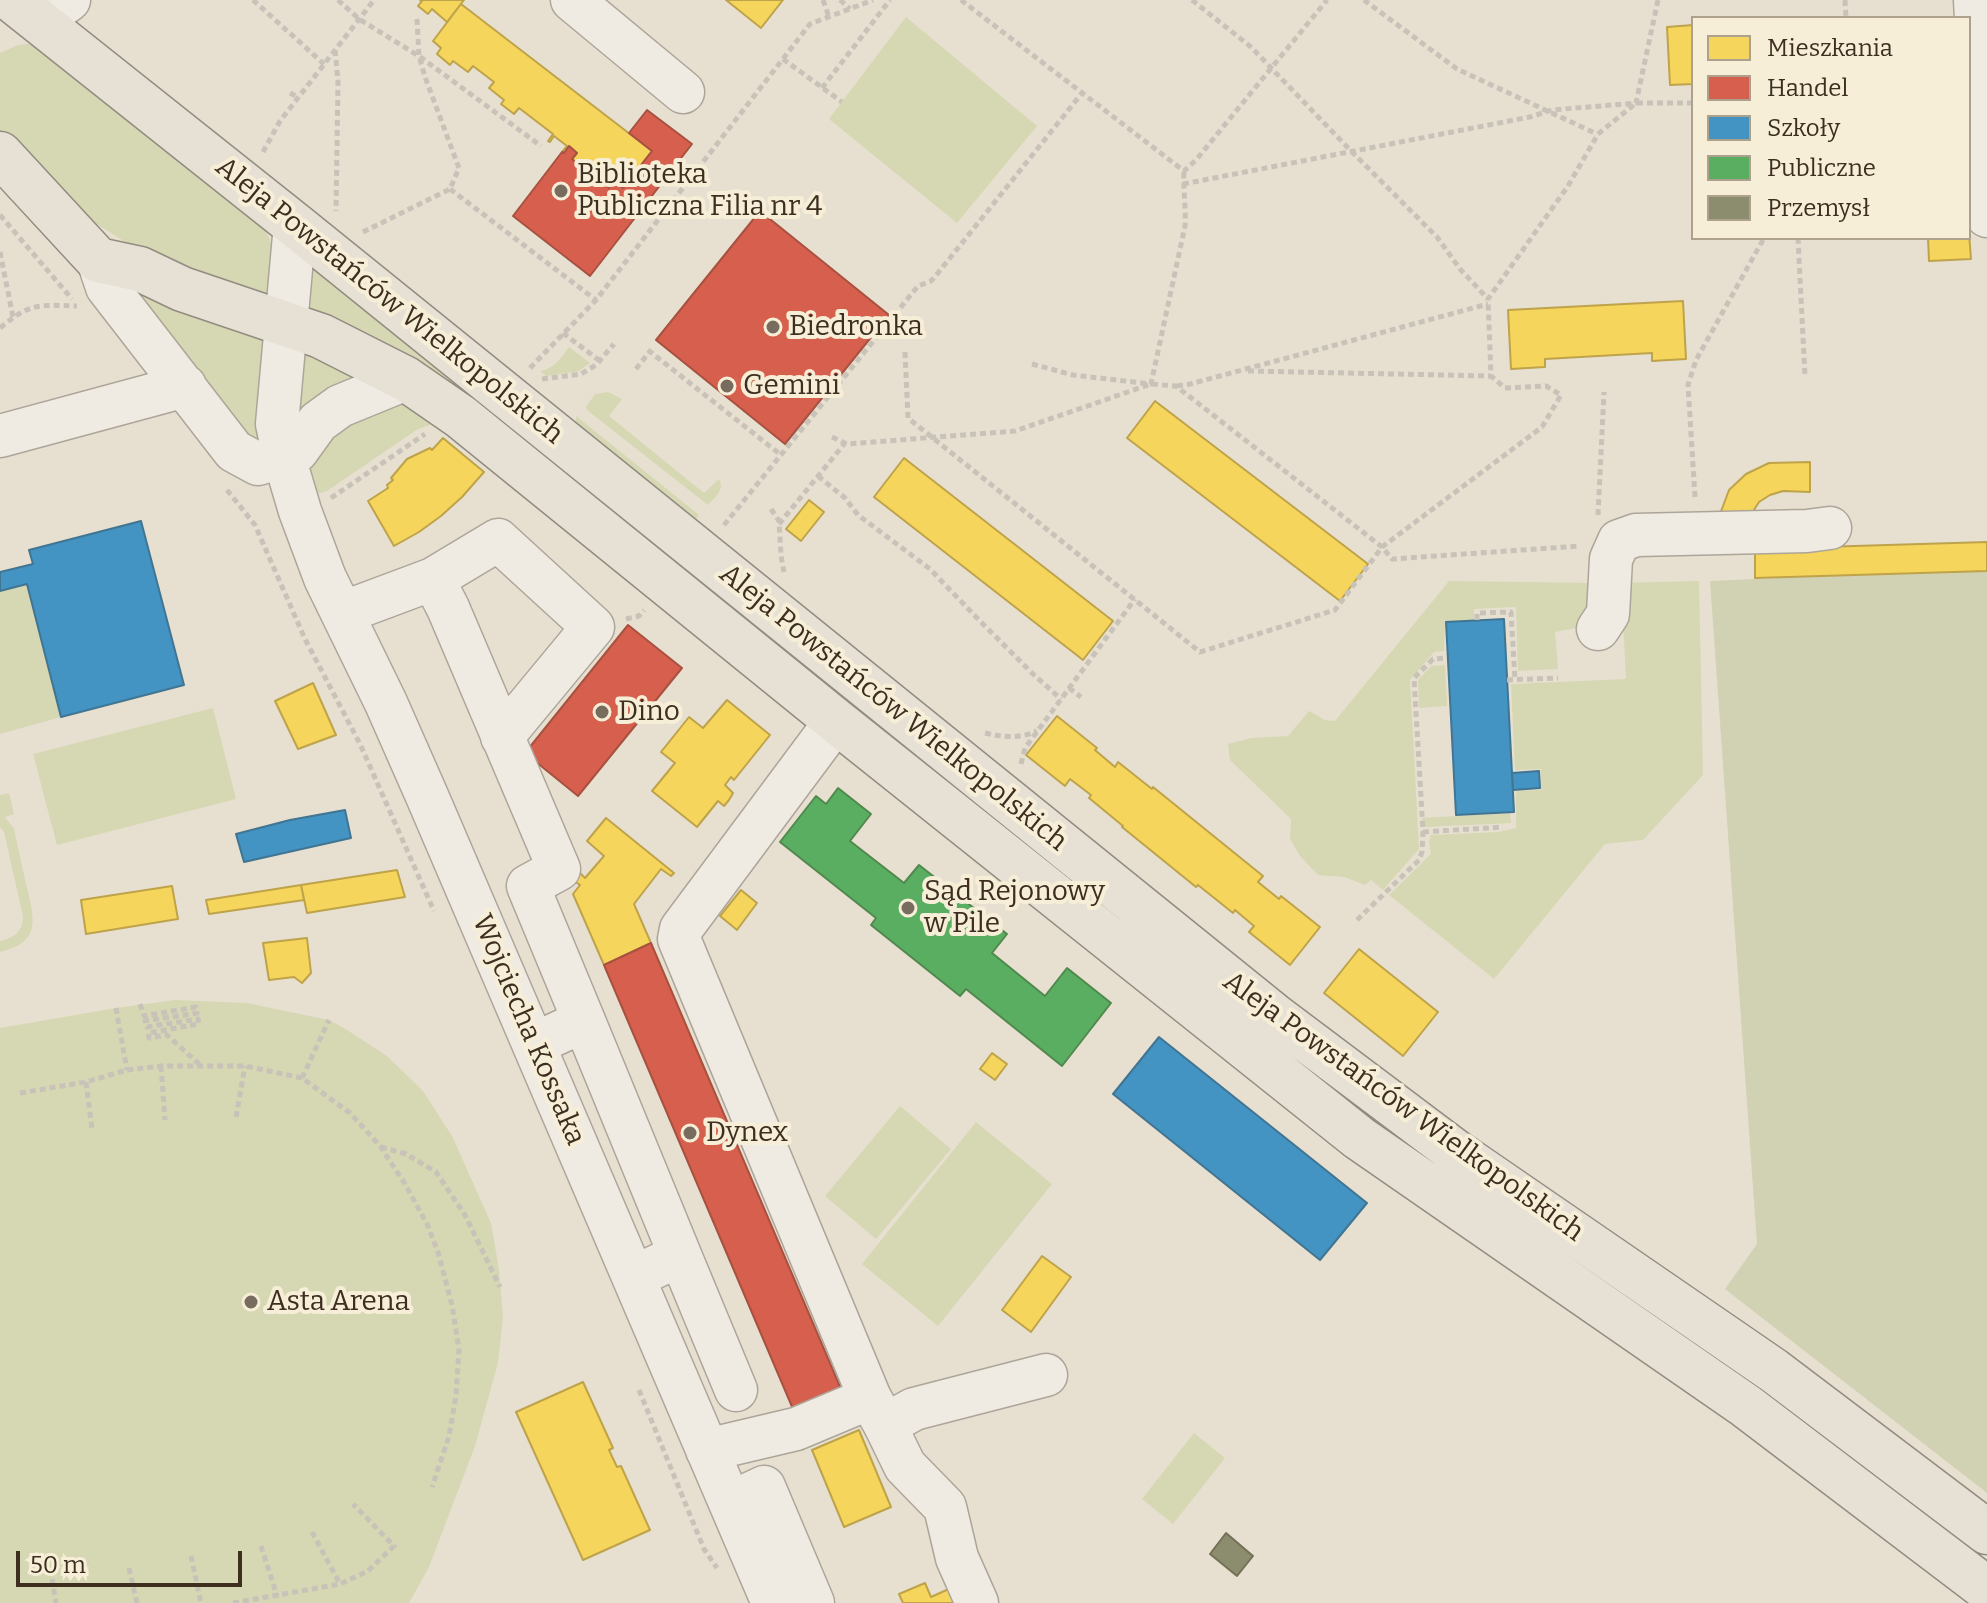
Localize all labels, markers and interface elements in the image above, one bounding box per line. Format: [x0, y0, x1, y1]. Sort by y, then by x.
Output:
legend [1691, 16, 1971, 240]
text: Mieszkania [1767, 34, 1893, 62]
text: Handel [1767, 74, 1848, 102]
text: Szkoły [1767, 114, 1840, 142]
street label: Aleja Powstańców Wielkopolskich [208, 150, 570, 452]
text: Publiczne [1767, 154, 1876, 182]
place label: Biblioteka Publiczna Filia nr 4 [577, 158, 822, 224]
marker: Biblioteka Publiczna Filia nr 4 [552, 182, 570, 200]
text: Przemysł [1767, 194, 1870, 222]
place label: Biedronka [789, 310, 923, 344]
marker: Biedronka [764, 318, 782, 336]
place label: Gemini [743, 369, 840, 403]
marker: Gemini [718, 377, 736, 395]
street label: Aleja Powstańców Wielkopolskich [712, 557, 1074, 859]
place label: Dino [618, 695, 680, 729]
marker: Dino [593, 703, 611, 721]
place label: Sąd Rejonowy w Pile [924, 875, 1105, 941]
marker: Sąd Rejonowy w Pile [899, 899, 917, 917]
street label: Wojciecha Kossaka [464, 910, 592, 1150]
street label: Aleja Powstańców Wielkopolskich [1216, 965, 1590, 1249]
place label: Dynex [706, 1116, 788, 1150]
marker: Dynex [681, 1124, 699, 1142]
place label: Asta Arena [267, 1285, 410, 1319]
marker: Asta Arena [242, 1293, 260, 1311]
scale bar [20, 1535, 246, 1585]
text: 50 m [30, 1551, 86, 1579]

